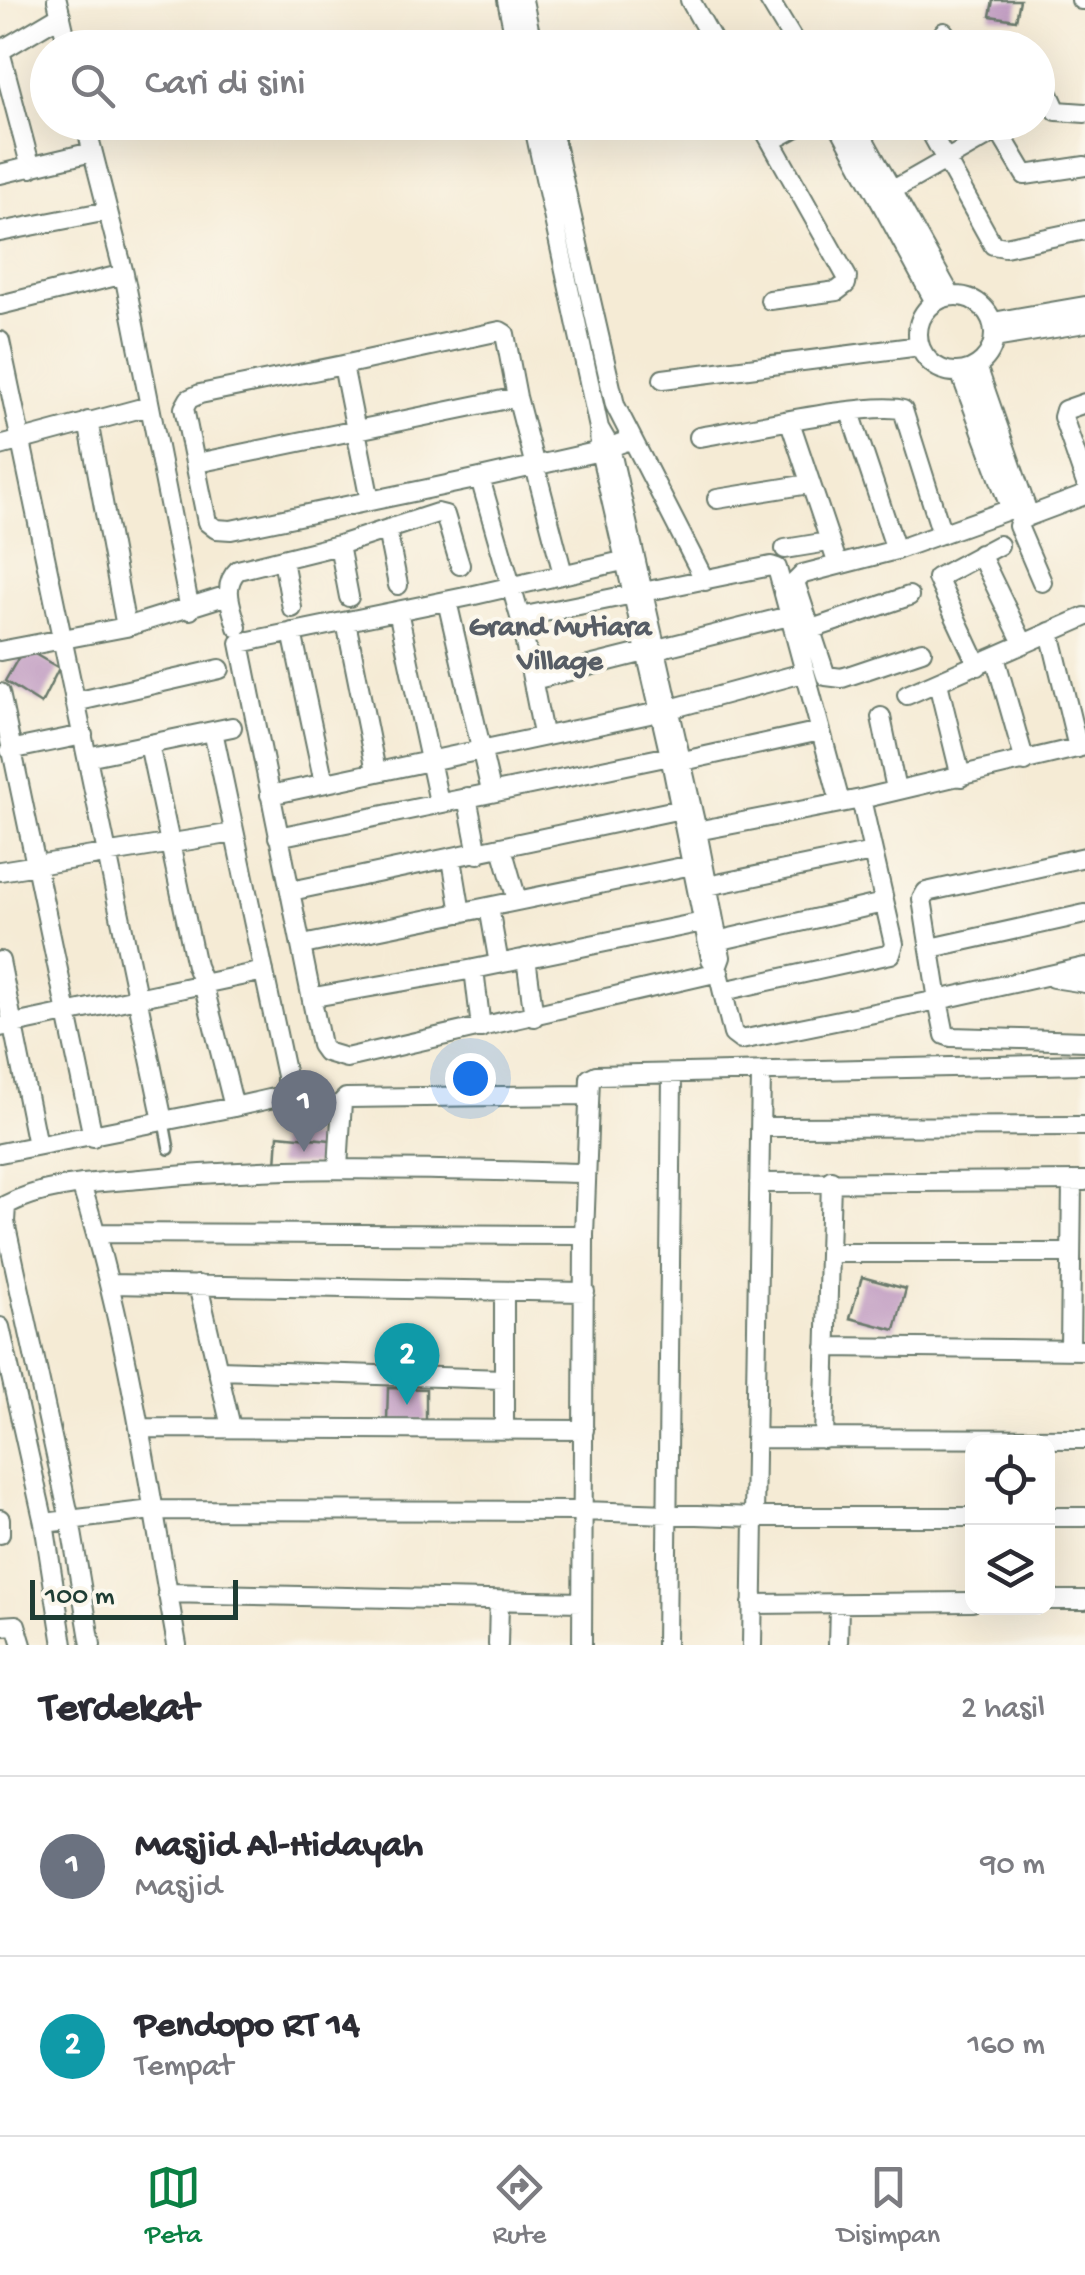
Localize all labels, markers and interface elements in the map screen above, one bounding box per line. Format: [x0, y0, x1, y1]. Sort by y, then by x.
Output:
search box [30, 30, 1055, 140]
icon: search [65, 58, 120, 113]
text: Cari di sini [145, 63, 305, 107]
district label: Grand Mutiara Village [469, 612, 653, 681]
your location [445, 1053, 496, 1104]
pin: 1 [272, 1070, 336, 1152]
pin: 2 [374, 1322, 440, 1405]
map controls [965, 1435, 1055, 1615]
button: locate [965, 1435, 1055, 1525]
button: layers [965, 1525, 1055, 1615]
scale bar [30, 1575, 238, 1620]
text: 100 m [45, 1581, 115, 1614]
text: Terdekat [40, 1686, 198, 1735]
text: 2 hasil [961, 1691, 1045, 1729]
text: Masjid Al-Hidayah [135, 1825, 423, 1869]
text: 1 [66, 1847, 79, 1885]
text: 90 m [981, 1847, 1045, 1885]
text: Masjid [135, 1869, 222, 1907]
text: Pendopo RT 14 [135, 2005, 360, 2049]
text: 2 [65, 2027, 80, 2065]
text: 160 m [967, 2027, 1045, 2065]
text: Tempat [135, 2049, 233, 2087]
tab: Peta [145, 2160, 202, 2253]
tab: Rute [492, 2160, 547, 2253]
tab: Disimpan [837, 2160, 940, 2253]

